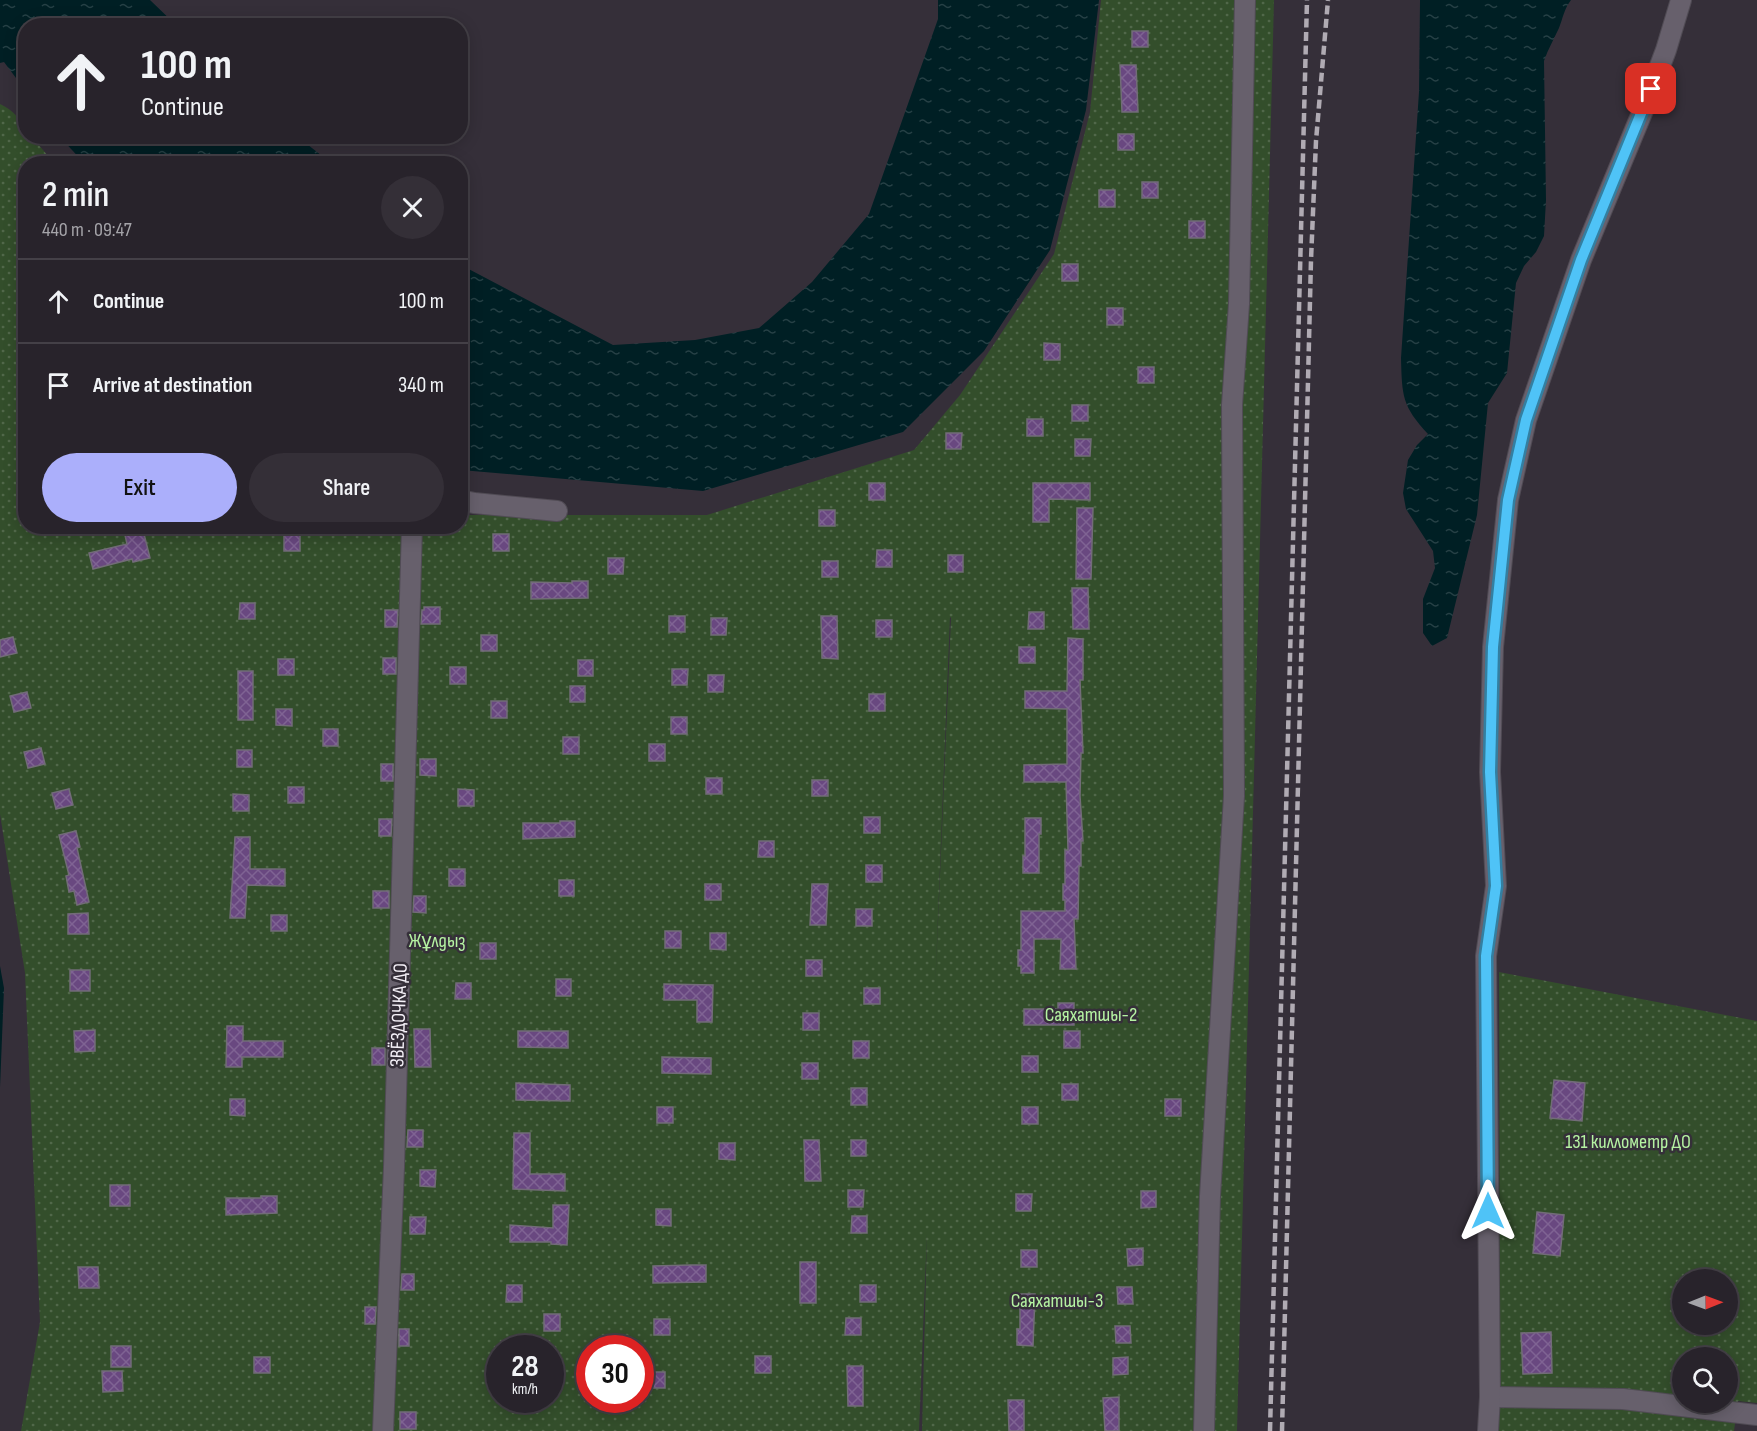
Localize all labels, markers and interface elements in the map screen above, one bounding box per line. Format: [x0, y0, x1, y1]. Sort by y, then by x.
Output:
text: 100 m [141, 40, 232, 91]
icon: ahead [42, 42, 120, 120]
pin [1625, 63, 1676, 114]
icon: arrive [1634, 72, 1667, 105]
text: Continue [141, 91, 224, 123]
text: 2 min [42, 174, 109, 217]
button: close [381, 176, 444, 239]
text: 440 m · 09:47 [42, 218, 132, 242]
icon: ahead [42, 285, 75, 318]
text: Continue [93, 288, 164, 315]
text: 100 m [399, 288, 444, 315]
icon: arrive [42, 369, 75, 402]
text: Arrive at destination [93, 372, 252, 399]
text: 340 m [398, 372, 444, 399]
button: Exit [42, 453, 237, 522]
button: Share [249, 453, 444, 522]
park label: Жұлдыз [408, 929, 466, 953]
street label: ЗВЁЗДОЧКА ДО [385, 963, 413, 1067]
park label: Саяхатшы-2 [1045, 1003, 1137, 1027]
park label: 131 киллометр ДО [1565, 1130, 1691, 1154]
position arrow [1456, 1179, 1520, 1243]
north arrow [1672, 1269, 1738, 1335]
map controls [1672, 1269, 1738, 1413]
park label: Саяхатшы-3 [1011, 1289, 1103, 1313]
speed limit sign: 30 [576, 1335, 654, 1413]
button: search [1672, 1347, 1738, 1413]
text: 28 [511, 1349, 539, 1385]
text: km/h [512, 1380, 538, 1399]

